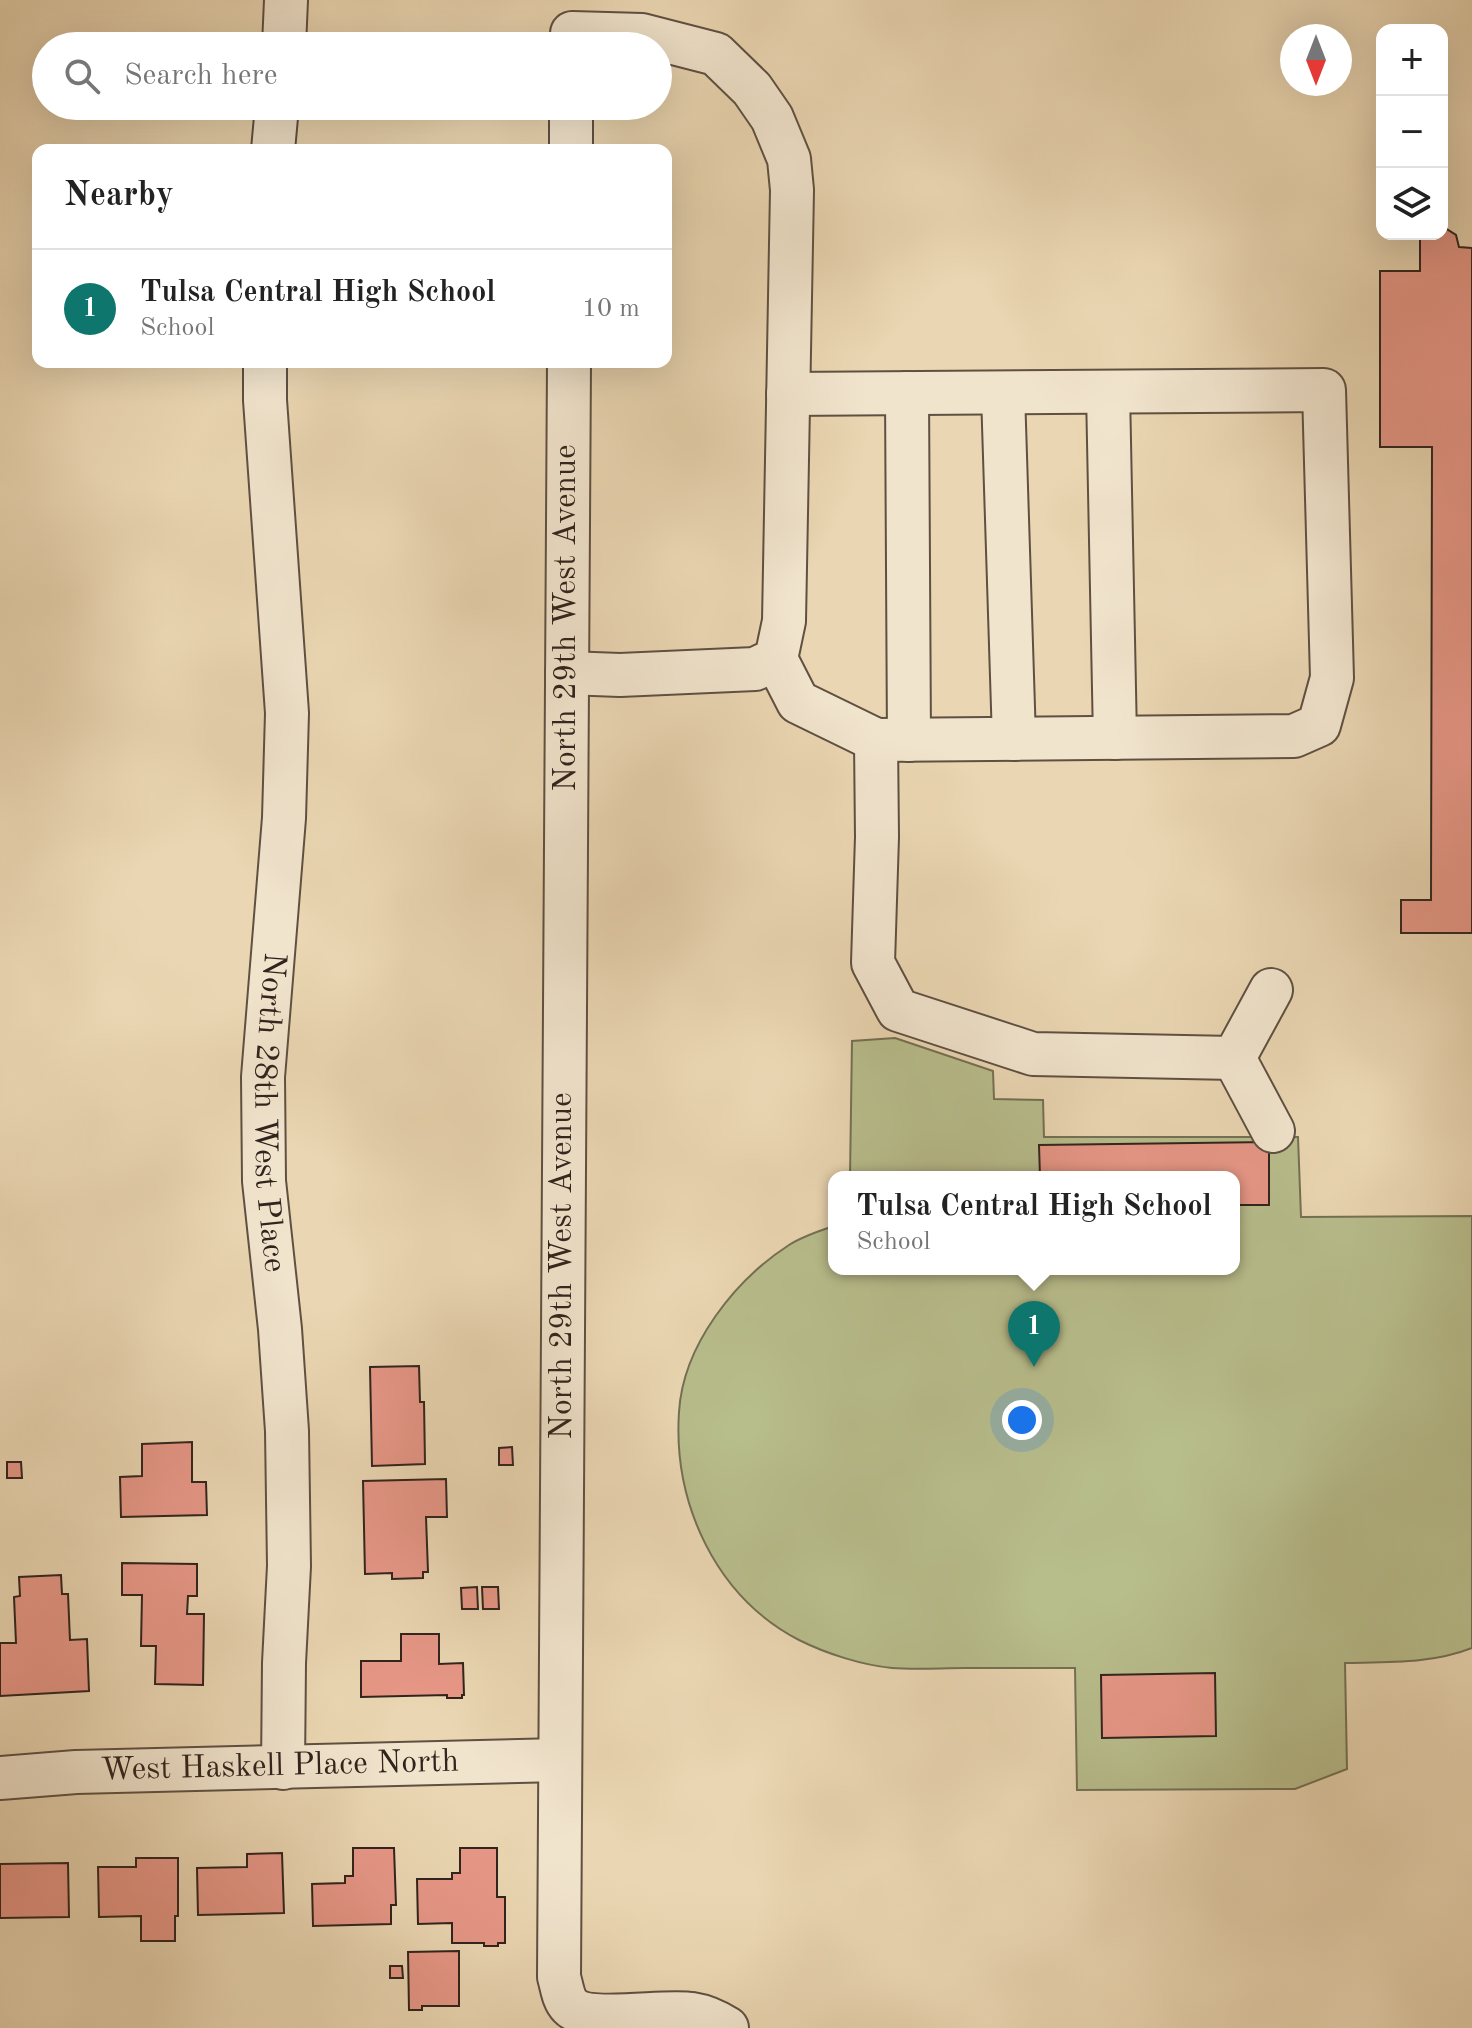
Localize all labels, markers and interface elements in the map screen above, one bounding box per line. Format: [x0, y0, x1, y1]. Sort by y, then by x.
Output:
north arrow [1280, 24, 1352, 96]
map controls [1376, 24, 1448, 240]
button: + [1376, 24, 1448, 96]
search box [32, 32, 672, 120]
icon: search [60, 54, 104, 98]
text: Search here [124, 61, 278, 91]
button: − [1376, 96, 1448, 168]
button: layers [1376, 168, 1448, 240]
text: Nearby [64, 179, 174, 213]
text: Tulsa Central High School [140, 278, 496, 308]
text: 1 [82, 296, 98, 322]
text: 10 m [582, 296, 640, 322]
text: School [140, 315, 214, 341]
street label: North 29th West Avenue [551, 444, 583, 792]
street label: North 28th West Place [247, 951, 290, 1274]
street label: North 29th West Avenue [547, 1092, 579, 1440]
popup [828, 1171, 1240, 1275]
text: Tulsa Central High School [856, 1192, 1212, 1222]
text: School [856, 1229, 931, 1255]
pin: 1 [1008, 1301, 1060, 1367]
your location [1002, 1400, 1042, 1440]
street label: West Haskell Place North [100, 1747, 459, 1787]

